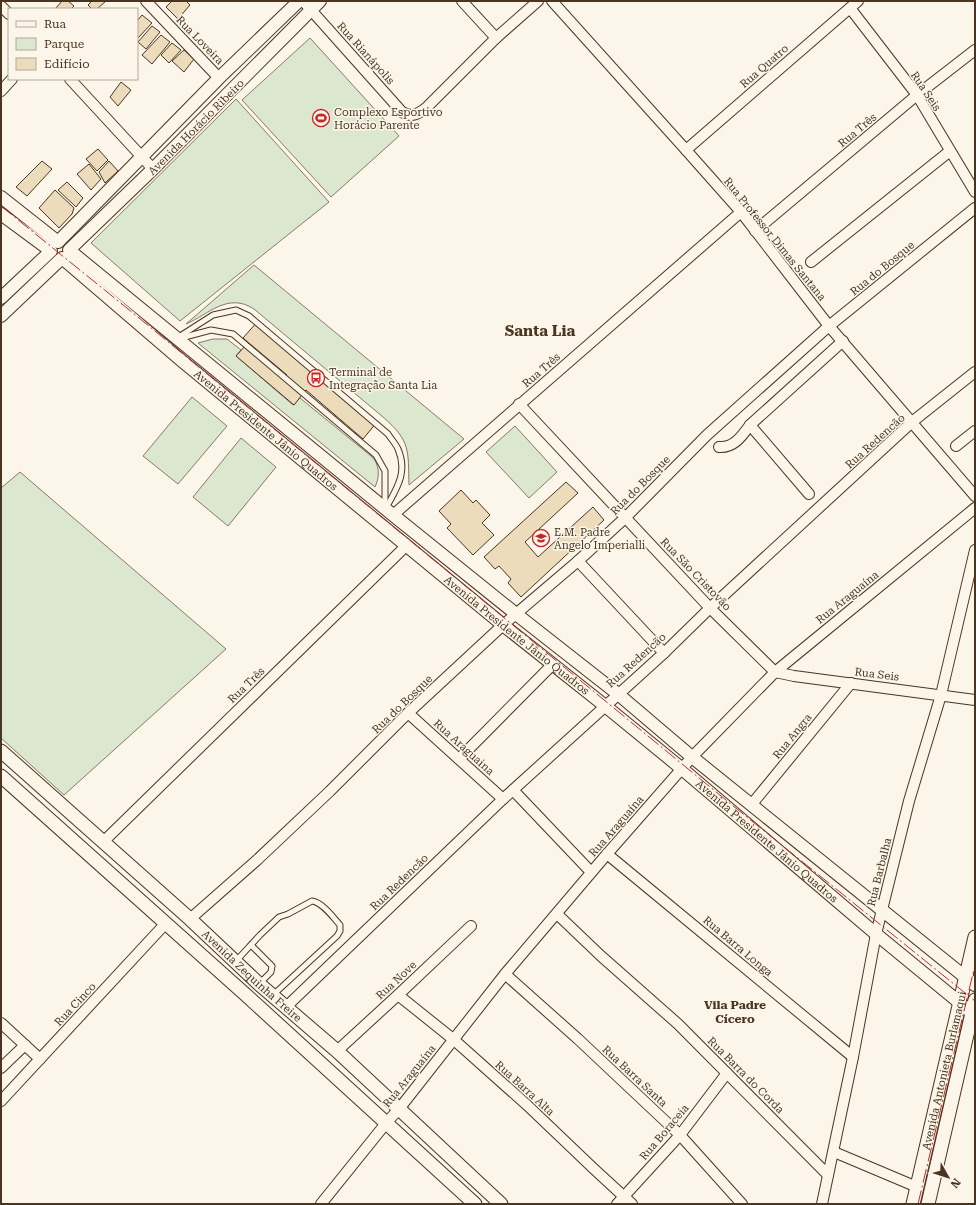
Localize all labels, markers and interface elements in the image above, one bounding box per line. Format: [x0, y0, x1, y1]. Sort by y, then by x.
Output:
legend [8, 8, 138, 80]
street label: Rua Loveira [173, 13, 226, 67]
text: Rua [44, 17, 67, 31]
street label: Rua Rianápolis [334, 20, 397, 87]
text: Parque [44, 37, 85, 51]
street label: Rua Quatro [738, 42, 791, 91]
text: Edifício [44, 57, 90, 71]
street label: Rua Seis [908, 69, 944, 114]
street label: Avenida Horácio Ribeiro [146, 77, 247, 178]
place label: Complexo Esportivo Horácio Parente [334, 106, 443, 132]
sports icon: Complexo Esportivo Horácio Parente [311, 108, 331, 128]
street label: Rua Três [836, 111, 879, 150]
street label: Rua Professor Dimas Santana [721, 175, 828, 304]
street label: Rua do Bosque [848, 239, 917, 298]
district label: Santa Lia [505, 322, 575, 340]
street label: Rua Três [520, 350, 563, 390]
place label: Terminal de Integração Santa Lia [329, 366, 437, 392]
street label: Avenida Presidente Jânio Quadros [191, 367, 340, 493]
bus stop icon: Terminal de Integração Santa Lia [306, 368, 326, 388]
street label: Rua Redencão [843, 411, 908, 471]
street label: Rua do Bosque [608, 453, 673, 518]
place label: E.M. Padre Angelo Imperialli [554, 526, 646, 552]
school or university icon: E.M. Padre Angelo Imperialli [531, 528, 551, 548]
street label: Rua São Cristovão [658, 535, 734, 614]
street label: Rua Araguaína [813, 568, 881, 627]
street label: Avenida Presidente Jânio Quadros [441, 573, 592, 698]
street label: Rua Redencão [604, 630, 669, 690]
street label: Rua Três [225, 665, 267, 706]
street label: Rua Seis [854, 665, 900, 684]
street label: Rua do Bosque [369, 672, 435, 736]
street label: Rua Angra [770, 711, 815, 762]
street label: Rua Araguaina [431, 717, 497, 778]
street label: Avenida Presidente Jânio Quadros [693, 777, 840, 906]
street label: Rua Araguaína [586, 793, 646, 860]
street label: Rua Barbalha [865, 836, 894, 908]
street label: Rua Redencão [368, 851, 431, 913]
street label: Rua Barra Longa [700, 914, 775, 979]
street label: Avenida Zequinha Freire [199, 928, 304, 1025]
street label: Rua Nove [373, 958, 419, 1002]
street label: Rua Cinco [52, 980, 99, 1029]
street label: Avenida Antonieta Burlamaqui [920, 990, 969, 1151]
district label: Vila Padre Cícero [704, 998, 766, 1026]
street label: Rua Barra do Corda [705, 1034, 787, 1116]
street label: Rua Araguaína [380, 1042, 439, 1110]
street label: Rua Barra Santa [600, 1043, 670, 1110]
street label: Rua Barra Alta [492, 1058, 557, 1118]
street label: Rua Boraceia [637, 1102, 692, 1163]
north arrow [928, 1157, 968, 1197]
text: N [947, 1176, 963, 1191]

